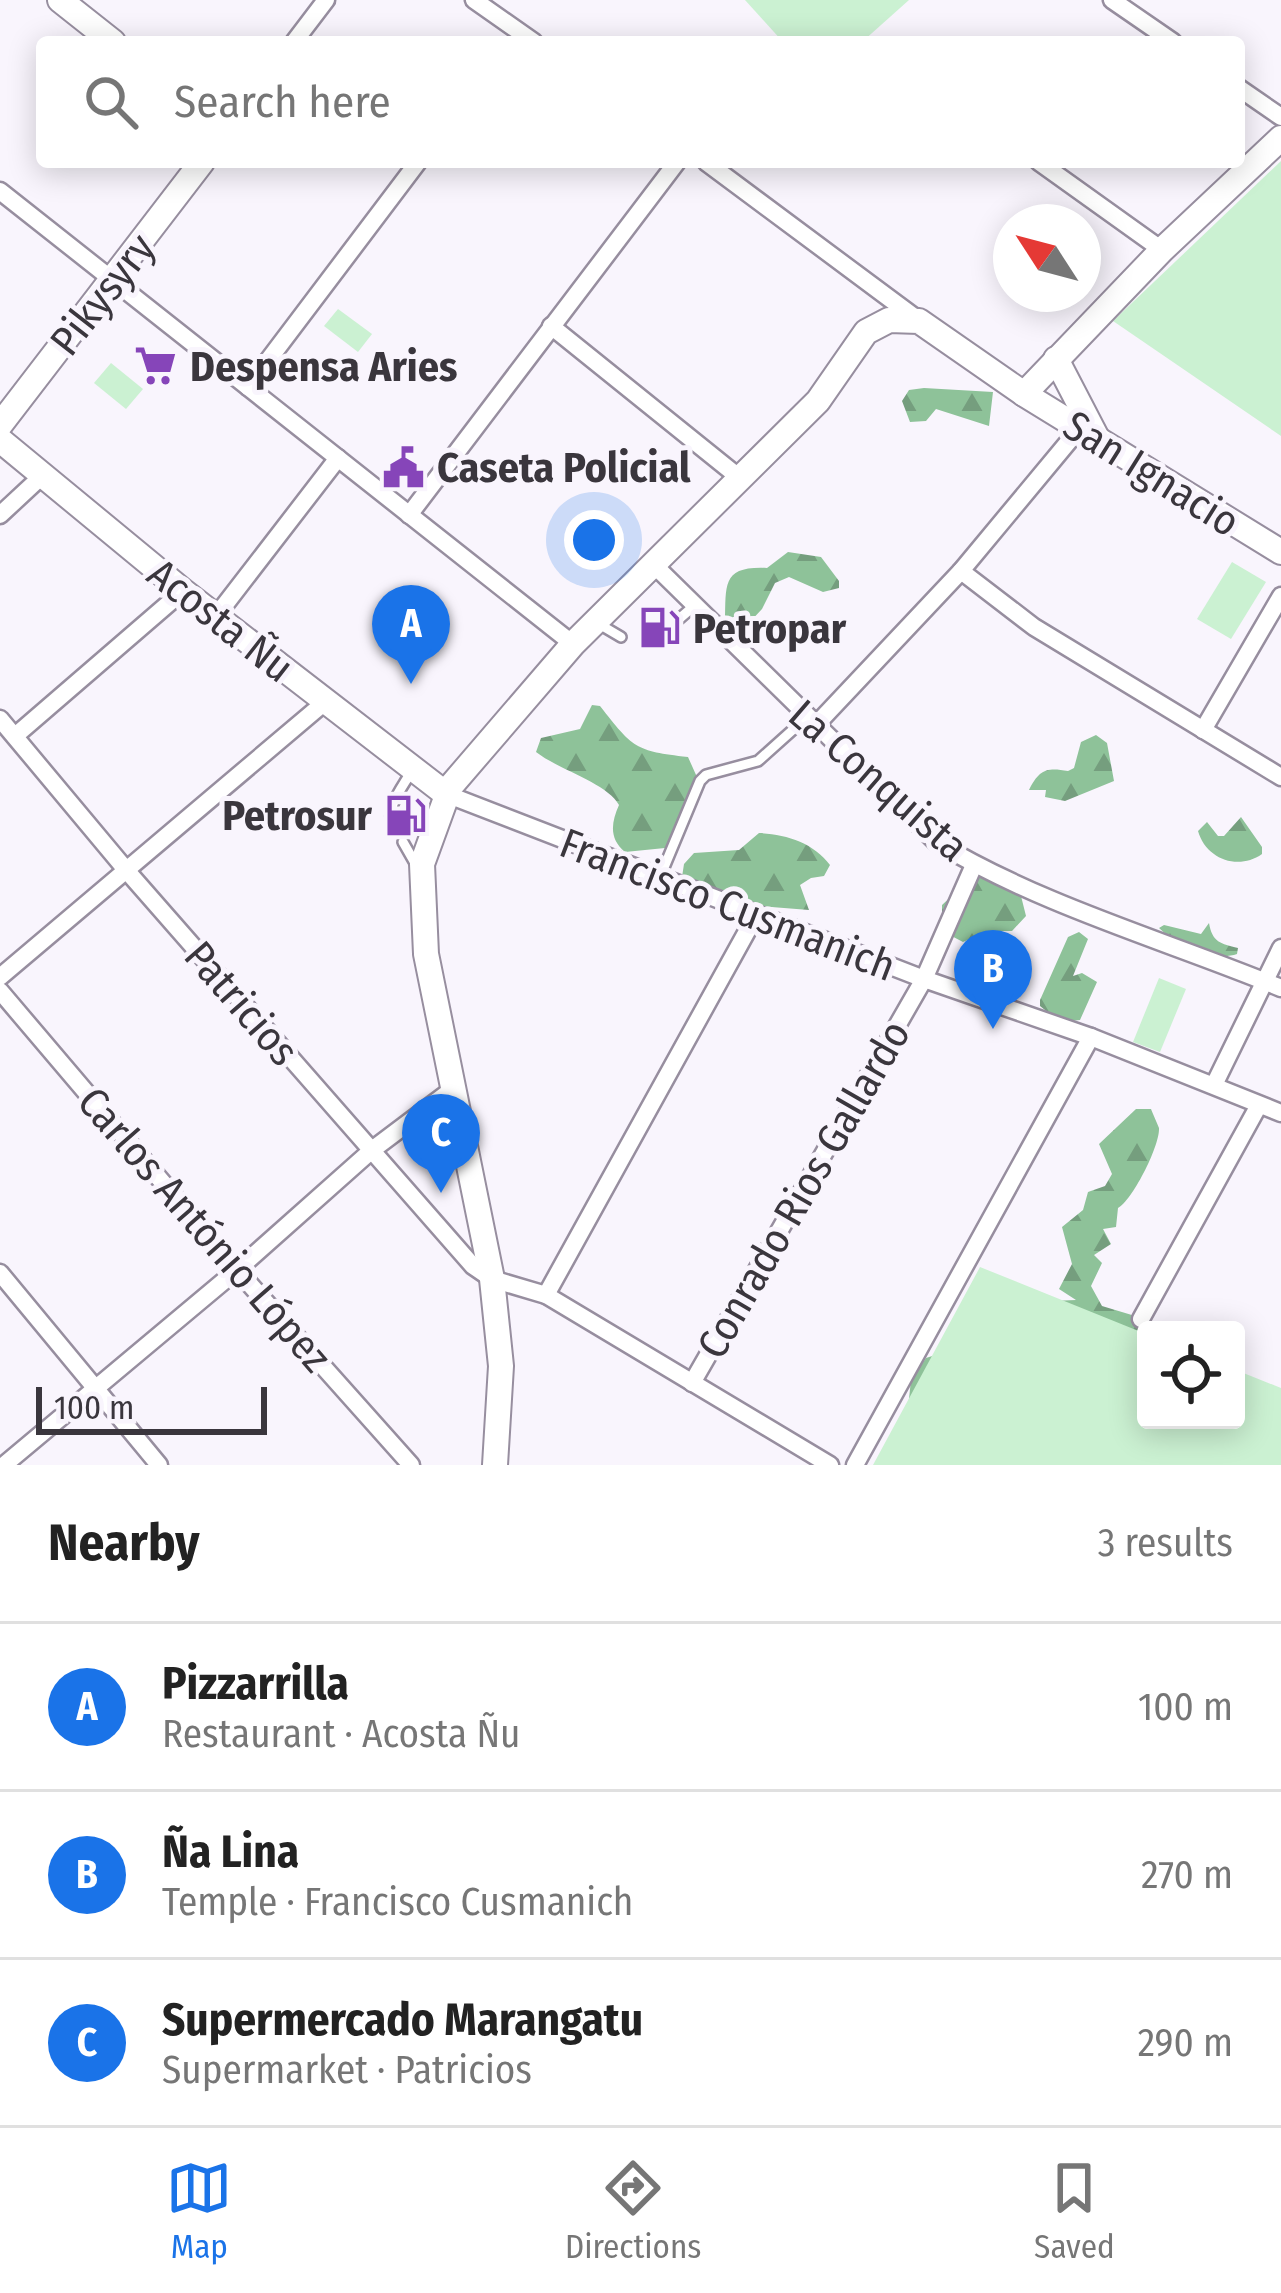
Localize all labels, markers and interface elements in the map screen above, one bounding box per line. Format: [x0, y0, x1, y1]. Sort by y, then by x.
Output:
search box [36, 36, 1245, 168]
icon: search [78, 69, 144, 135]
text: Search here [174, 75, 391, 129]
north arrow [993, 204, 1101, 312]
street label: Pikysyry [40, 224, 166, 365]
place label: Despensa Aries [190, 342, 457, 392]
supermarket icon: Despensa Aries [133, 343, 179, 389]
street label: San Ignacio [1054, 400, 1248, 547]
place label: Caseta Policial [437, 443, 691, 493]
public building icon: Caseta Policial [380, 444, 426, 490]
your location [564, 510, 624, 570]
street label: Acosta Ñu [138, 549, 303, 693]
pin: A [372, 585, 450, 684]
place label: Petropar [693, 604, 847, 654]
fuel station icon: Petropar [636, 605, 682, 651]
street label: La Conquista [779, 690, 978, 872]
place label: Petrosur [222, 791, 373, 841]
fuel station icon: Petrosur [383, 792, 429, 838]
street label: Francisco Cusmanich [553, 818, 902, 992]
pin: B [954, 930, 1032, 1029]
street label: Patricios [174, 931, 309, 1076]
street label: Conrado Rios Gallardo [687, 1012, 921, 1367]
street label: Carlos António López [67, 1077, 341, 1382]
pin: C [402, 1094, 480, 1193]
map controls [1137, 1321, 1245, 1429]
button: locate [1137, 1321, 1245, 1429]
scale bar [36, 1381, 267, 1434]
text: 100 m [54, 1388, 134, 1428]
text: Nearby [48, 1512, 200, 1574]
text: 3 results [1098, 1520, 1233, 1566]
text: Pizzarrilla [162, 1657, 349, 1711]
text: A [76, 1684, 98, 1730]
text: 100 m [1138, 1684, 1233, 1730]
text: Restaurant · Acosta Ñu [162, 1711, 520, 1757]
text: Ña Lina [162, 1825, 299, 1879]
text: B [76, 1852, 98, 1898]
text: 270 m [1141, 1852, 1233, 1898]
text: Temple · Francisco Cusmanich [162, 1879, 633, 1925]
text: Supermercado Marangatu [162, 1993, 643, 2047]
text: C [77, 2020, 97, 2066]
text: 290 m [1138, 2020, 1233, 2066]
text: Supermarket · Patricios [162, 2047, 532, 2093]
tab: Map [166, 2155, 232, 2267]
tab: Directions [565, 2155, 701, 2267]
tab: Saved [1034, 2155, 1115, 2267]

